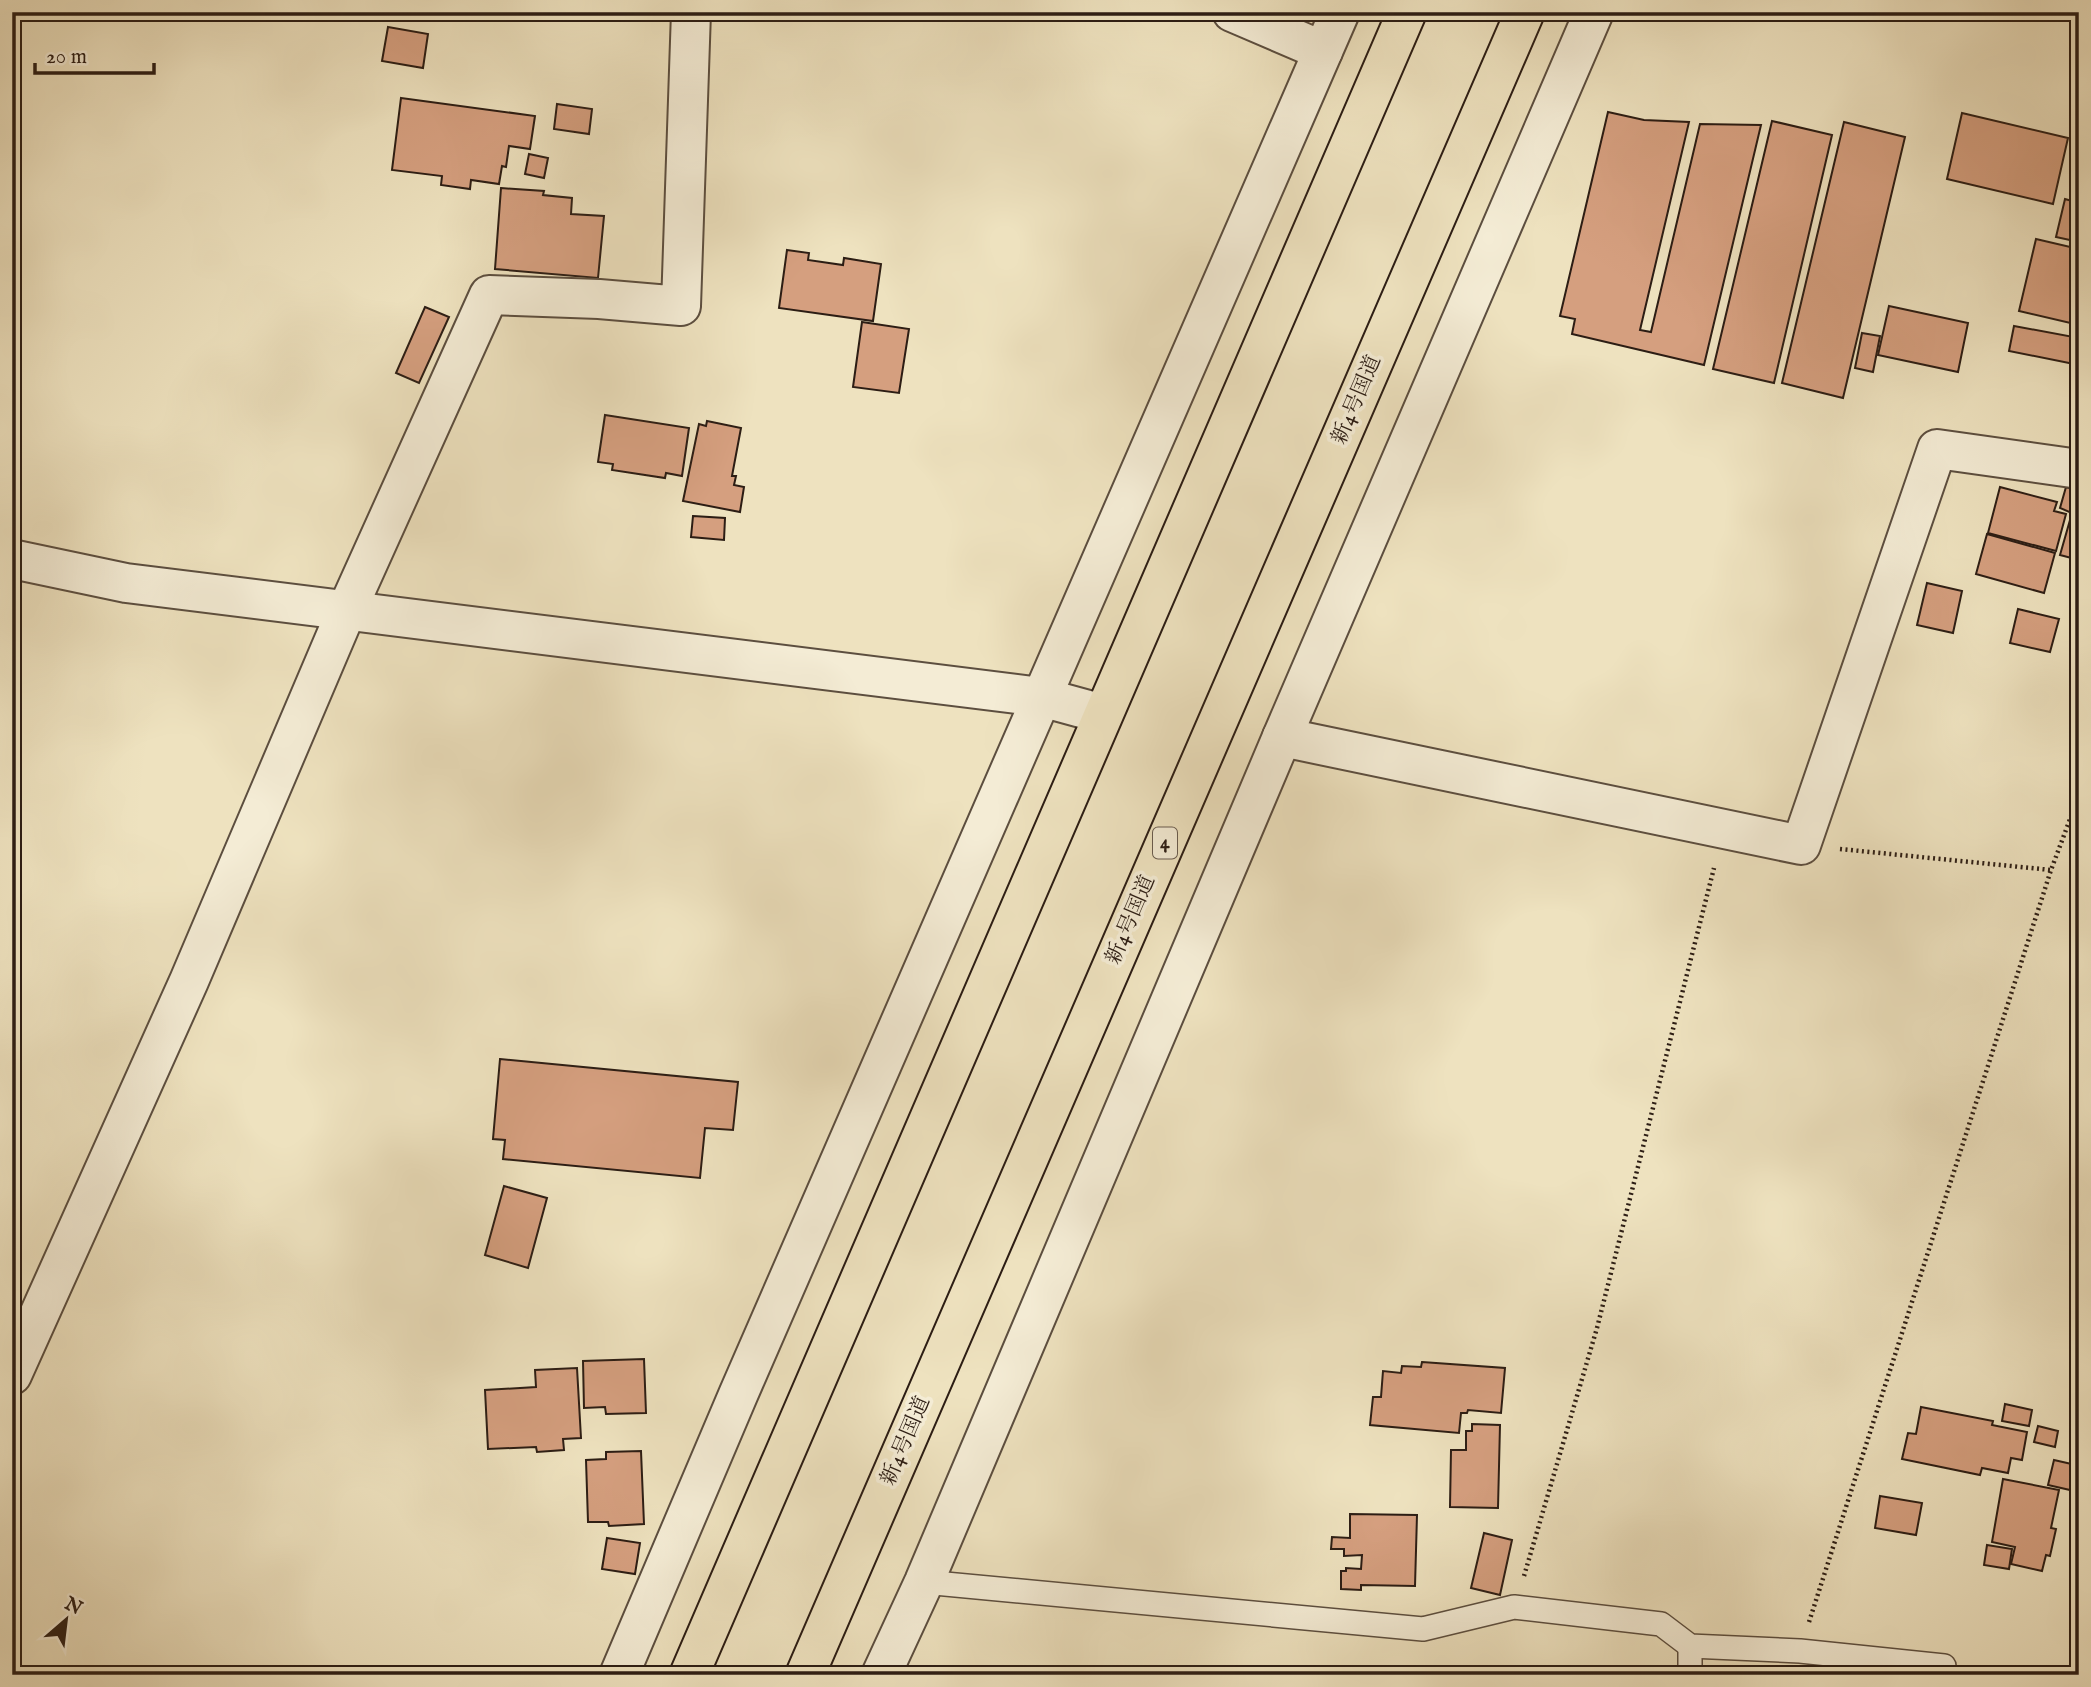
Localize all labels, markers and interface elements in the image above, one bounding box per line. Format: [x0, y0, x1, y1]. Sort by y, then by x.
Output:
scale bar [35, 32, 154, 76]
text: 20 m [46, 44, 87, 71]
street label: 新4号国道 [1326, 351, 1388, 449]
road number: 4 [1153, 828, 1177, 858]
street label: 新4号国道 [1100, 871, 1162, 969]
street label: 新4号国道 [875, 1392, 937, 1490]
north arrow [32, 1586, 102, 1656]
text: N [59, 1592, 86, 1621]

